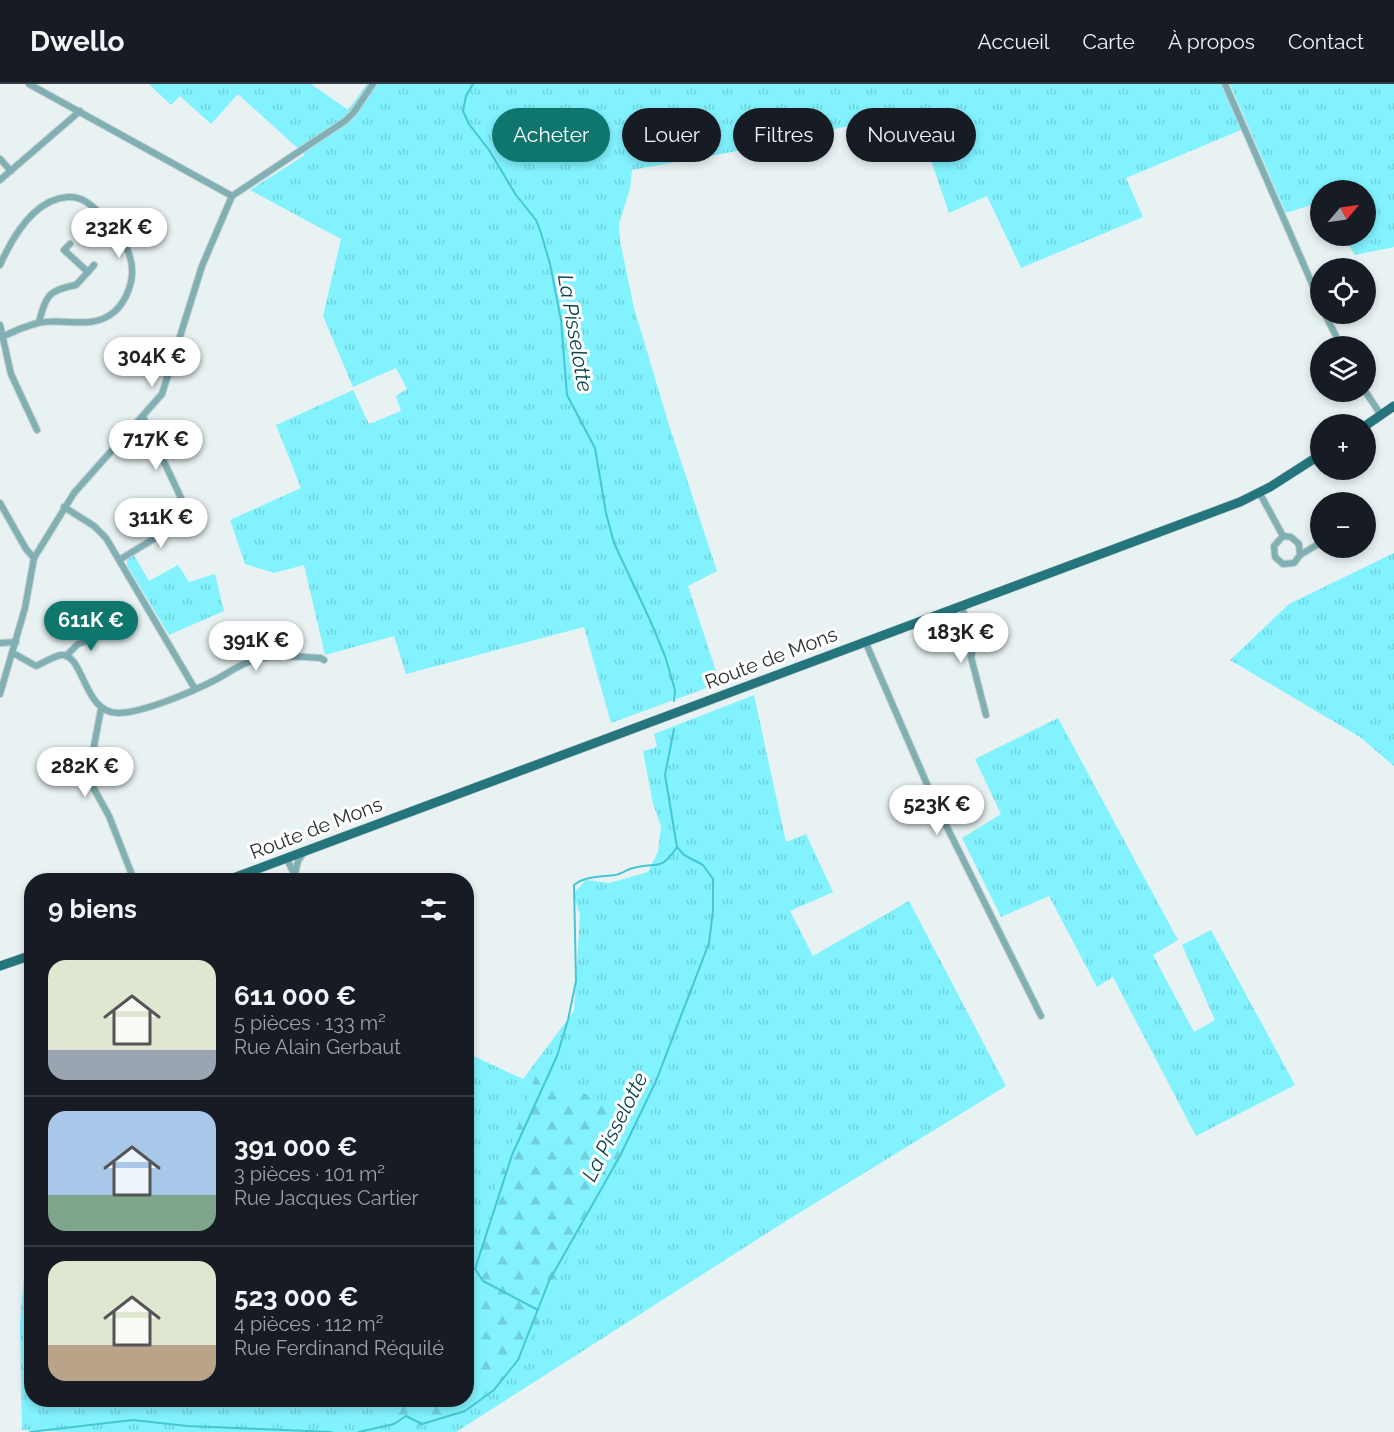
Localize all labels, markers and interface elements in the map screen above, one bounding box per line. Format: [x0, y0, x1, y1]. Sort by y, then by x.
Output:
text: Dwello [30, 25, 125, 58]
text: Accueil [978, 29, 1050, 54]
text: Carte [1083, 29, 1135, 54]
text: À propos [1168, 29, 1255, 54]
text: Contact [1288, 29, 1364, 54]
chip: Acheter [492, 108, 610, 162]
chip: Louer [622, 108, 721, 162]
chip: Filtres [733, 108, 834, 162]
chip: Nouveau [846, 108, 976, 162]
north arrow [1310, 180, 1376, 246]
map controls [1310, 180, 1376, 558]
pin: 232K € [70, 208, 168, 259]
text: 232K € [85, 215, 153, 239]
button: locate [1310, 258, 1376, 324]
water label: La Pisselotte [553, 272, 598, 394]
button: layers [1310, 336, 1376, 402]
pin: 304K € [103, 337, 201, 388]
text: 304K € [118, 344, 186, 368]
button: + [1310, 414, 1376, 480]
pin: 717K € [107, 420, 205, 471]
text: 717K € [123, 427, 189, 451]
button: − [1310, 492, 1376, 558]
pin: 311K € [112, 498, 210, 549]
text: 311K € [129, 505, 193, 529]
pin: 611K € [42, 601, 140, 652]
text: 611K € [58, 608, 124, 632]
pin: 183K € [912, 613, 1010, 664]
text: 183K € [927, 620, 995, 644]
pin: 391K € [207, 621, 305, 672]
street label: Route de Mons [701, 622, 841, 694]
text: 391K € [223, 628, 289, 652]
pin: 282K € [36, 747, 134, 798]
text: 282K € [51, 754, 119, 778]
pin: 523K € [888, 785, 986, 836]
street label: Route de Mons [246, 792, 386, 864]
text: 523K € [903, 792, 971, 816]
icon: filters [417, 893, 450, 926]
text: 9 biens [48, 894, 137, 924]
text: 611 000 € [234, 981, 357, 1011]
icon: home [96, 984, 168, 1056]
text: 5 pièces · 133 m² [234, 1011, 386, 1035]
text: Rue Alain Gerbaut [234, 1035, 401, 1059]
water label: La Pisselotte [576, 1068, 653, 1185]
text: 391 000 € [234, 1132, 358, 1162]
icon: home [96, 1135, 168, 1207]
text: 3 pièces · 101 m² [234, 1162, 385, 1186]
text: Rue Jacques Cartier [234, 1186, 419, 1210]
text: 523 000 € [234, 1282, 359, 1312]
icon: home [96, 1285, 168, 1357]
text: 4 pièces · 112 m² [234, 1312, 384, 1336]
text: Rue Ferdinand Réquilé [234, 1336, 444, 1360]

